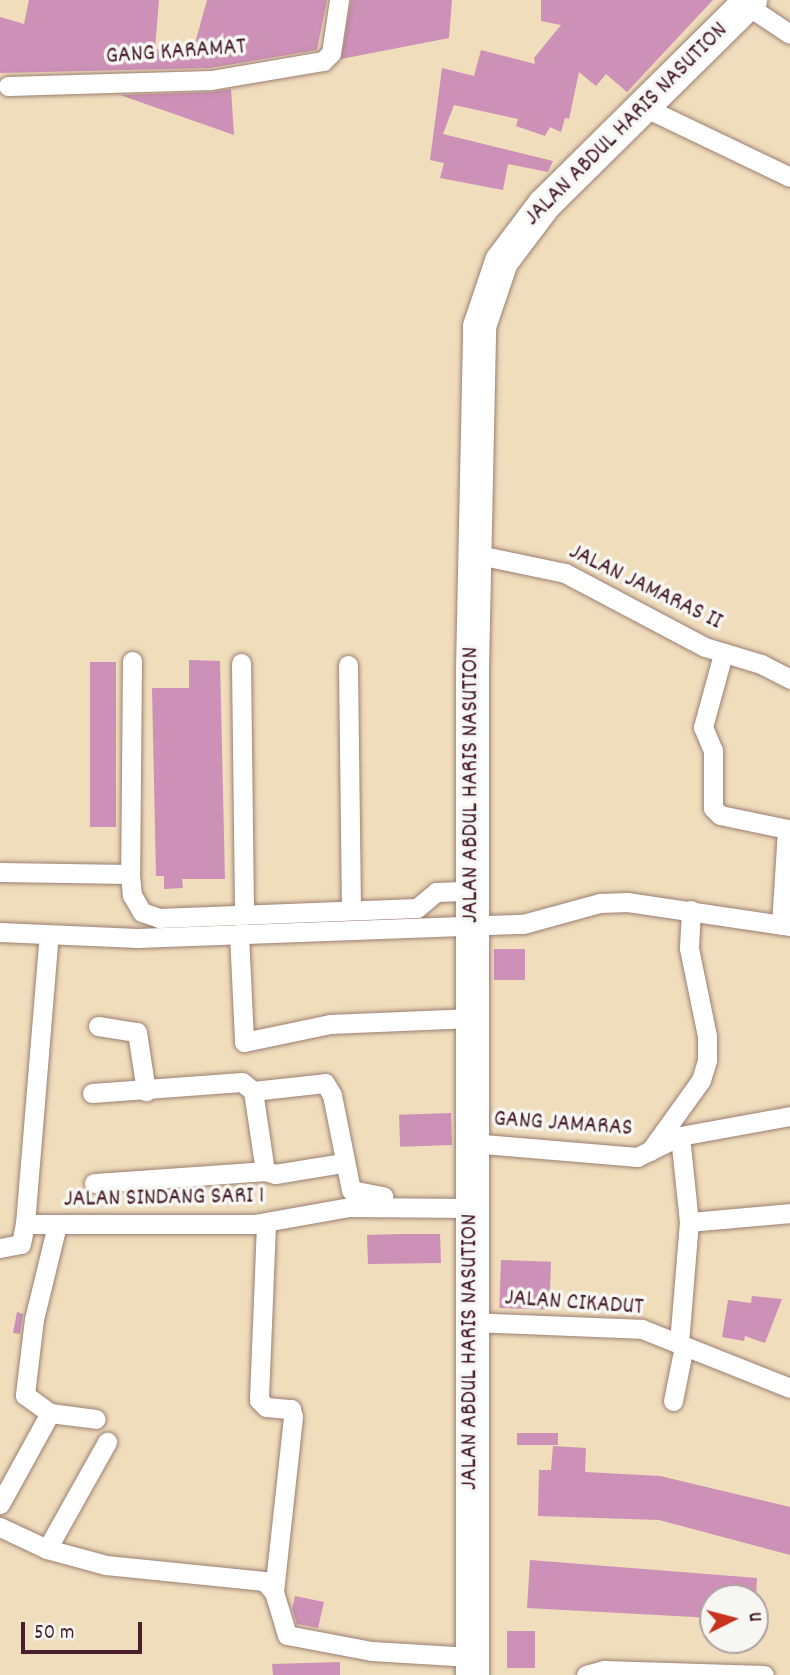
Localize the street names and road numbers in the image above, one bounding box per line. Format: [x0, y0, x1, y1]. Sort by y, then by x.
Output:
street label: JALAN ABDUL HARIS NASUTION [519, 17, 735, 233]
street label: GANG KARAMAT [105, 34, 247, 72]
street label: JALAN JAMARAS II [564, 538, 726, 638]
street label: JALAN ABDUL HARIS NASUTION [458, 647, 486, 923]
street label: GANG JAMARAS [493, 1106, 633, 1144]
street label: JALAN SINDANG SARI 1 [64, 1183, 264, 1215]
street label: JALAN ABDUL HARIS NASUTION [457, 1214, 485, 1490]
street label: JALAN CIKADUT [504, 1285, 644, 1323]

